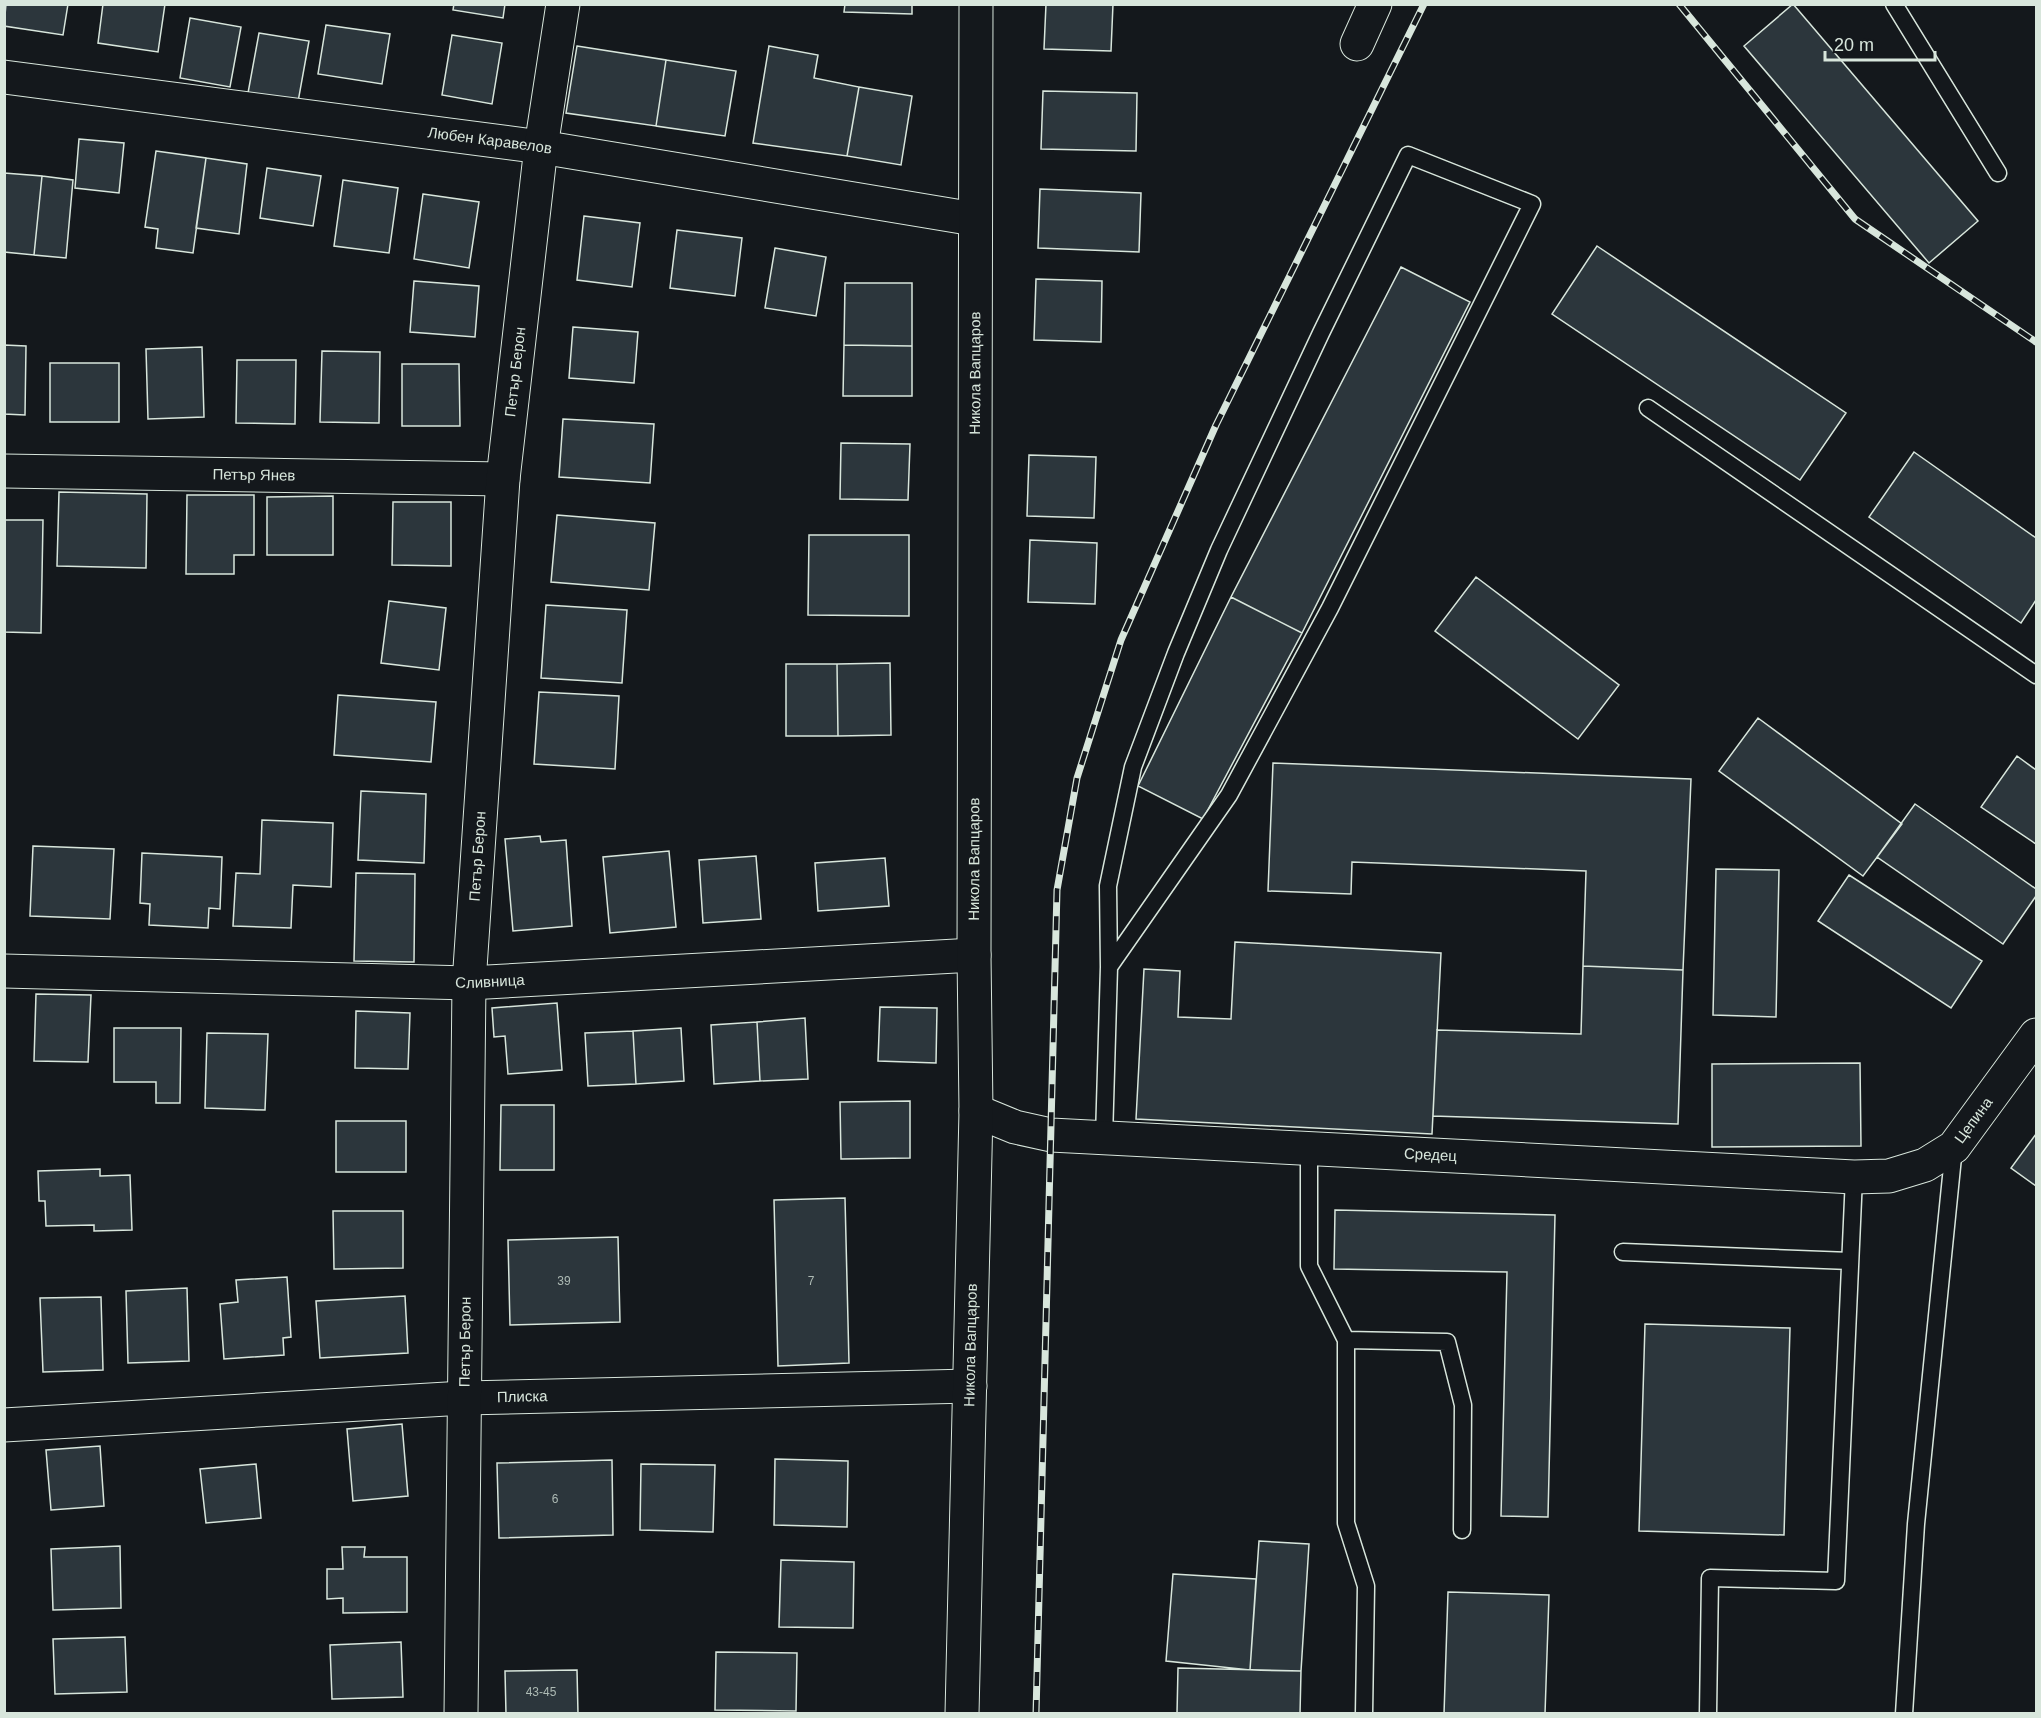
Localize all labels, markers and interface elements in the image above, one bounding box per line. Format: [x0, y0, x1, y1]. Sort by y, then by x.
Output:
scale bar [1825, 24, 1934, 62]
text: 20 m [1834, 35, 1874, 55]
street label: Любен Каравелов [427, 123, 553, 157]
street label: Никола Вапцаров [966, 311, 983, 435]
street label: Петър Берон [501, 326, 528, 418]
street label: Петър Янев [212, 465, 296, 484]
street label: Никола Вапцаров [965, 797, 982, 921]
street label: Петър Берон [466, 811, 489, 902]
street label: Сливница [455, 971, 526, 991]
street label: Цепина [1951, 1093, 1996, 1146]
street label: Средец [1404, 1144, 1458, 1164]
house number: 39 [557, 1274, 571, 1288]
house number: 7 [808, 1274, 815, 1288]
street label: Никола Вапцаров [960, 1283, 980, 1407]
street label: Петър Берон [456, 1297, 474, 1387]
street label: Плиска [497, 1387, 548, 1405]
house number: 6 [552, 1492, 559, 1506]
house number: 43-45 [526, 1685, 557, 1699]

